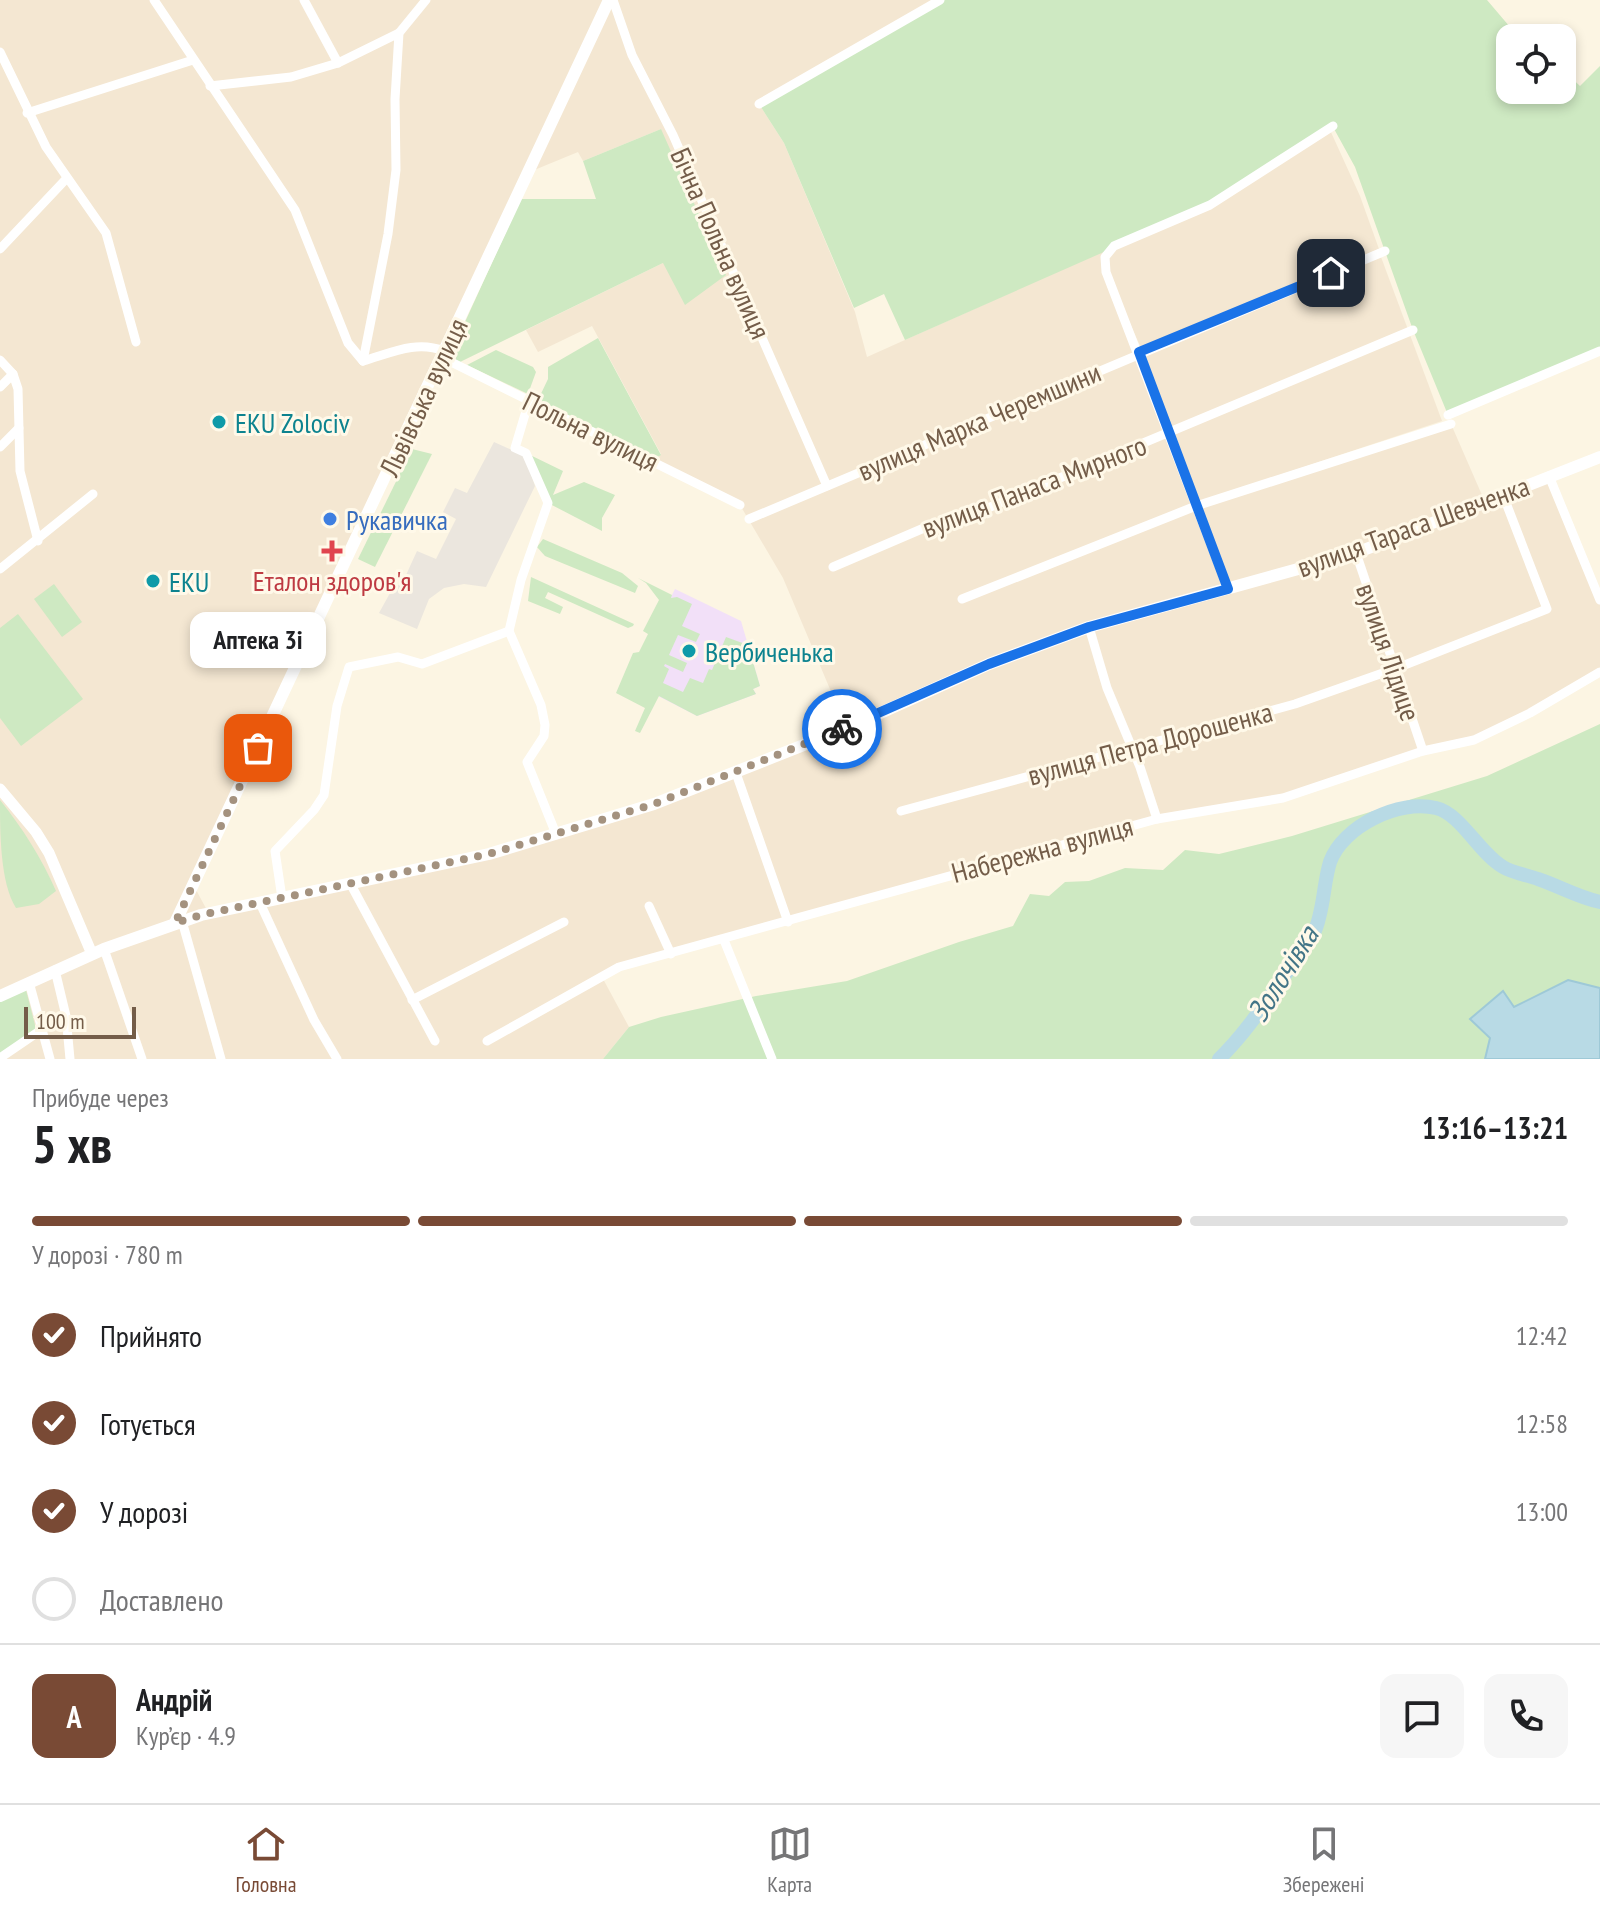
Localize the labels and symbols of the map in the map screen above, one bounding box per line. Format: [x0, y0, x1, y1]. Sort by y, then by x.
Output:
street label: Бічна Польна вулиця [662, 142, 780, 344]
pin [1297, 239, 1365, 307]
street label: Львівська вулиця [370, 312, 476, 483]
street label: вулиця Марка Черемшини [852, 353, 1106, 489]
street label: Польна вулиця [517, 382, 665, 480]
place label: EKU Zolociv [235, 404, 350, 441]
marker: EKU Zolociv [210, 413, 228, 431]
street label: вулиця Панаса Мирного [917, 426, 1151, 546]
street label: вулиця Тараса Шевченка [1292, 467, 1534, 585]
place label: Рукавичка [346, 501, 448, 538]
marker: Рукавичка [321, 510, 339, 528]
marker: Еталон здоров'я [323, 542, 341, 560]
place label: Еталон здоров'я [253, 562, 411, 599]
place label: EKU [169, 563, 209, 600]
marker: EKU [144, 572, 162, 590]
street label: вулиця Лідице [1348, 578, 1430, 726]
callout: Аптека 3і [190, 612, 326, 668]
place label: Вербиченька [705, 633, 834, 670]
marker: Вербиченька [680, 642, 698, 660]
courier [802, 689, 882, 769]
street label: вулиця Петра Дорошенка [1024, 693, 1276, 793]
pin [224, 714, 292, 782]
street label: Набережна вулиця [947, 807, 1137, 891]
water label: Золочівка [1238, 916, 1327, 1028]
scale bar [24, 1003, 136, 1039]

